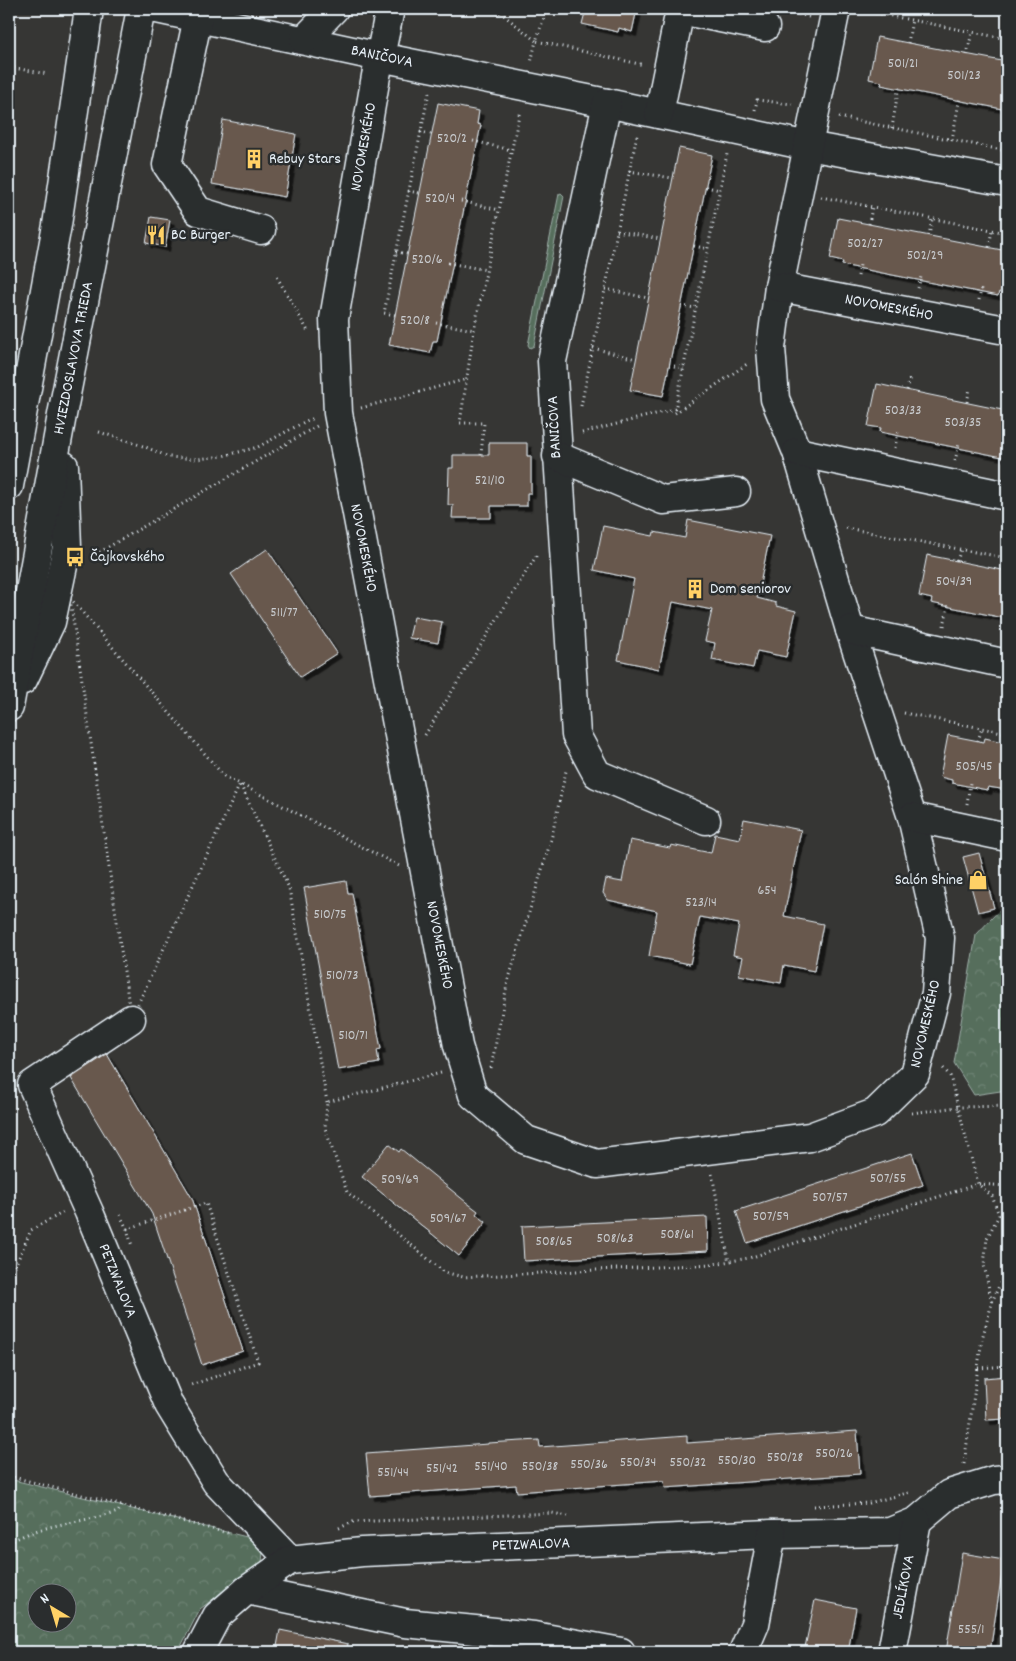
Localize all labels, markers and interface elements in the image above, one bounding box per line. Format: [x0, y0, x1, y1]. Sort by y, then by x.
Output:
street label: BANIČOVA [349, 39, 415, 75]
house number: 501/21 [888, 54, 918, 74]
house number: 501/23 [947, 66, 981, 86]
street label: NOVOMESKÉHO [345, 101, 383, 193]
house number: 520/2 [437, 129, 467, 149]
building icon: Rebuy Stars [243, 148, 265, 170]
place label: Rebuy Stars [269, 148, 341, 171]
house number: 520/4 [425, 189, 455, 209]
restaurant icon: BC Burger [145, 224, 167, 246]
place label: BC Burger [171, 224, 231, 247]
house number: 502/27 [847, 234, 883, 254]
house number: 502/29 [907, 246, 943, 266]
house number: 520/6 [411, 250, 443, 270]
street label: HVIEZDOSLAVOVA TRIEDA [48, 279, 100, 436]
street label: NOVOMESKÉHO [843, 288, 935, 328]
house number: 520/8 [400, 311, 430, 331]
street label: BANIČOVA [542, 395, 568, 459]
house number: 503/33 [885, 401, 921, 421]
house number: 503/35 [944, 413, 982, 433]
house number: 521/10 [475, 471, 505, 491]
street label: NOVOMESKÉHO [343, 502, 383, 594]
bus stop icon: Čajkovského [64, 546, 86, 568]
place label: Čajkovského [90, 546, 165, 569]
house number: 504/39 [936, 572, 972, 592]
building icon: Dom seniorov [684, 578, 706, 600]
place label: Dom seniorov [710, 578, 791, 601]
house number: 511/77 [270, 603, 298, 623]
house number: 505/45 [956, 757, 992, 777]
place label: Salón Shine [895, 869, 963, 892]
shop icon: Salón Shine [967, 869, 989, 891]
house number: 654 [757, 881, 777, 901]
house number: 523/14 [685, 893, 717, 913]
street label: NOVOMESKÉHO [419, 899, 459, 991]
house number: 510/75 [313, 905, 347, 925]
house number: 510/73 [326, 966, 358, 986]
street label: NOVOMESKÉHO [905, 978, 947, 1070]
house number: 510/71 [338, 1026, 368, 1046]
house number: 507/55 [870, 1169, 906, 1189]
house number: 509/69 [381, 1170, 419, 1190]
house number: 507/57 [812, 1188, 848, 1208]
house number: 507/59 [753, 1207, 789, 1227]
house number: 509/67 [430, 1209, 466, 1229]
house number: 508/61 [660, 1225, 694, 1245]
house number: 508/63 [597, 1229, 633, 1249]
house number: 508/65 [535, 1232, 573, 1252]
street label: PETZWALOVA [92, 1240, 142, 1322]
house number: 550/26 [815, 1444, 853, 1464]
house number: 550/28 [767, 1448, 804, 1468]
house number: 550/30 [718, 1451, 756, 1471]
house number: 550/34 [620, 1453, 656, 1473]
house number: 550/32 [670, 1453, 706, 1473]
house number: 550/36 [570, 1455, 608, 1475]
house number: 551/40 [474, 1457, 508, 1477]
house number: 550/38 [522, 1457, 559, 1477]
house number: 551/42 [426, 1459, 458, 1479]
house number: 551/44 [377, 1463, 409, 1483]
street label: PETZWALOVA [492, 1532, 571, 1558]
street label: JEDLÍKOVA [886, 1552, 922, 1621]
north arrow [28, 1584, 78, 1634]
text: N [36, 1589, 54, 1609]
house number: 555/1 [958, 1620, 984, 1640]

